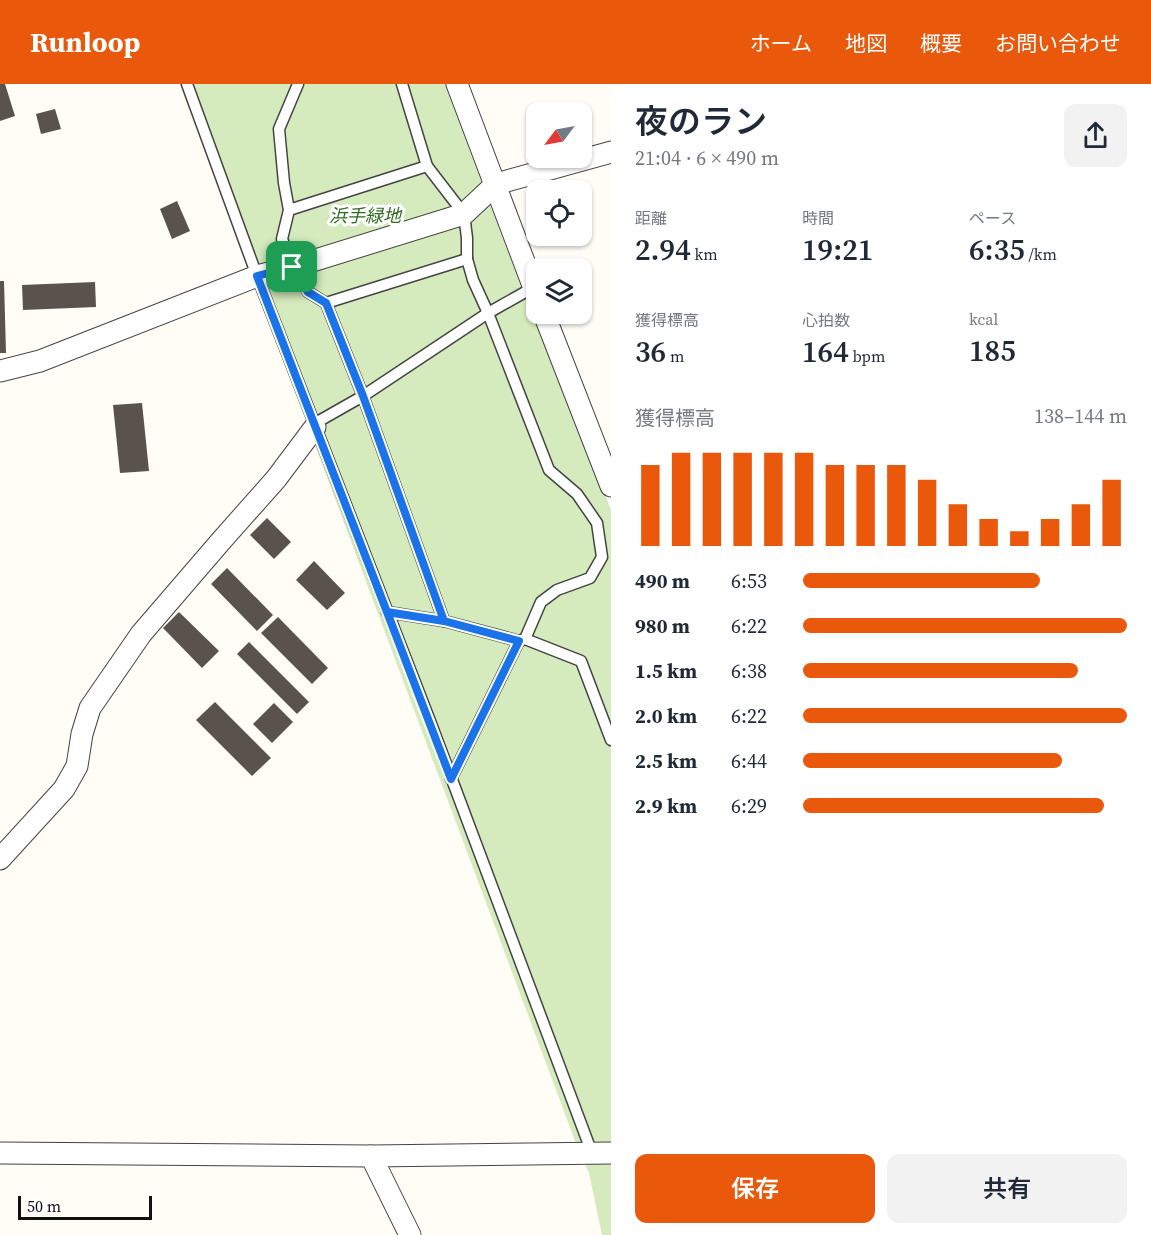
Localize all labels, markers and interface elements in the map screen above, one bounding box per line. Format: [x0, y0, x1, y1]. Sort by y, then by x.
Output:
text: Runloop [30, 23, 140, 61]
text: ホーム [750, 29, 812, 58]
text: 地図 [845, 29, 887, 58]
text: 概要 [920, 29, 962, 58]
text: お問い合わせ [995, 29, 1121, 58]
text: 夜のラン [635, 99, 767, 144]
north arrow [526, 102, 592, 168]
map controls [526, 102, 592, 324]
button: share [1064, 104, 1127, 167]
text: 21:04 · 6 × 490 m [635, 144, 779, 172]
button: locate [526, 180, 592, 246]
park label: 浜手緑地 [329, 203, 403, 228]
text: 距離 [635, 207, 667, 229]
text: 時間 [802, 207, 834, 229]
text: ペース [969, 207, 1016, 229]
text: 2.94 [635, 229, 691, 270]
text: 19:21 [802, 229, 873, 270]
text: 6:35 [969, 229, 1025, 270]
pin [266, 241, 317, 292]
text: km [691, 243, 718, 265]
text: /km [1025, 243, 1057, 265]
icon: arrive [275, 250, 308, 283]
button: layers [526, 258, 592, 324]
text: kcal [969, 308, 998, 330]
text: 獲得標高 [635, 309, 699, 331]
text: 心拍数 [802, 309, 850, 331]
text: 185 [969, 330, 1016, 371]
text: 36 [635, 331, 666, 372]
text: 164 [802, 331, 849, 372]
text: m [666, 345, 684, 367]
text: bpm [849, 345, 885, 367]
text: 138–144 m [1034, 402, 1127, 430]
text: 獲得標高 [635, 404, 715, 432]
text: 490 m [635, 567, 690, 595]
text: 6:53 [731, 567, 767, 595]
text: 980 m [635, 612, 690, 640]
text: 6:22 [731, 612, 767, 640]
text: 1.5 km [635, 657, 697, 685]
text: 6:38 [731, 657, 767, 685]
text: 2.0 km [635, 702, 697, 730]
text: 6:22 [731, 702, 767, 730]
text: 2.5 km [635, 747, 697, 775]
text: 6:44 [731, 747, 767, 775]
text: 2.9 km [635, 792, 697, 820]
text: 6:29 [731, 792, 767, 820]
button: 保存 [635, 1154, 875, 1223]
button: 共有 [887, 1154, 1127, 1223]
scale bar [18, 1193, 152, 1220]
text: 50 m [27, 1195, 61, 1217]

